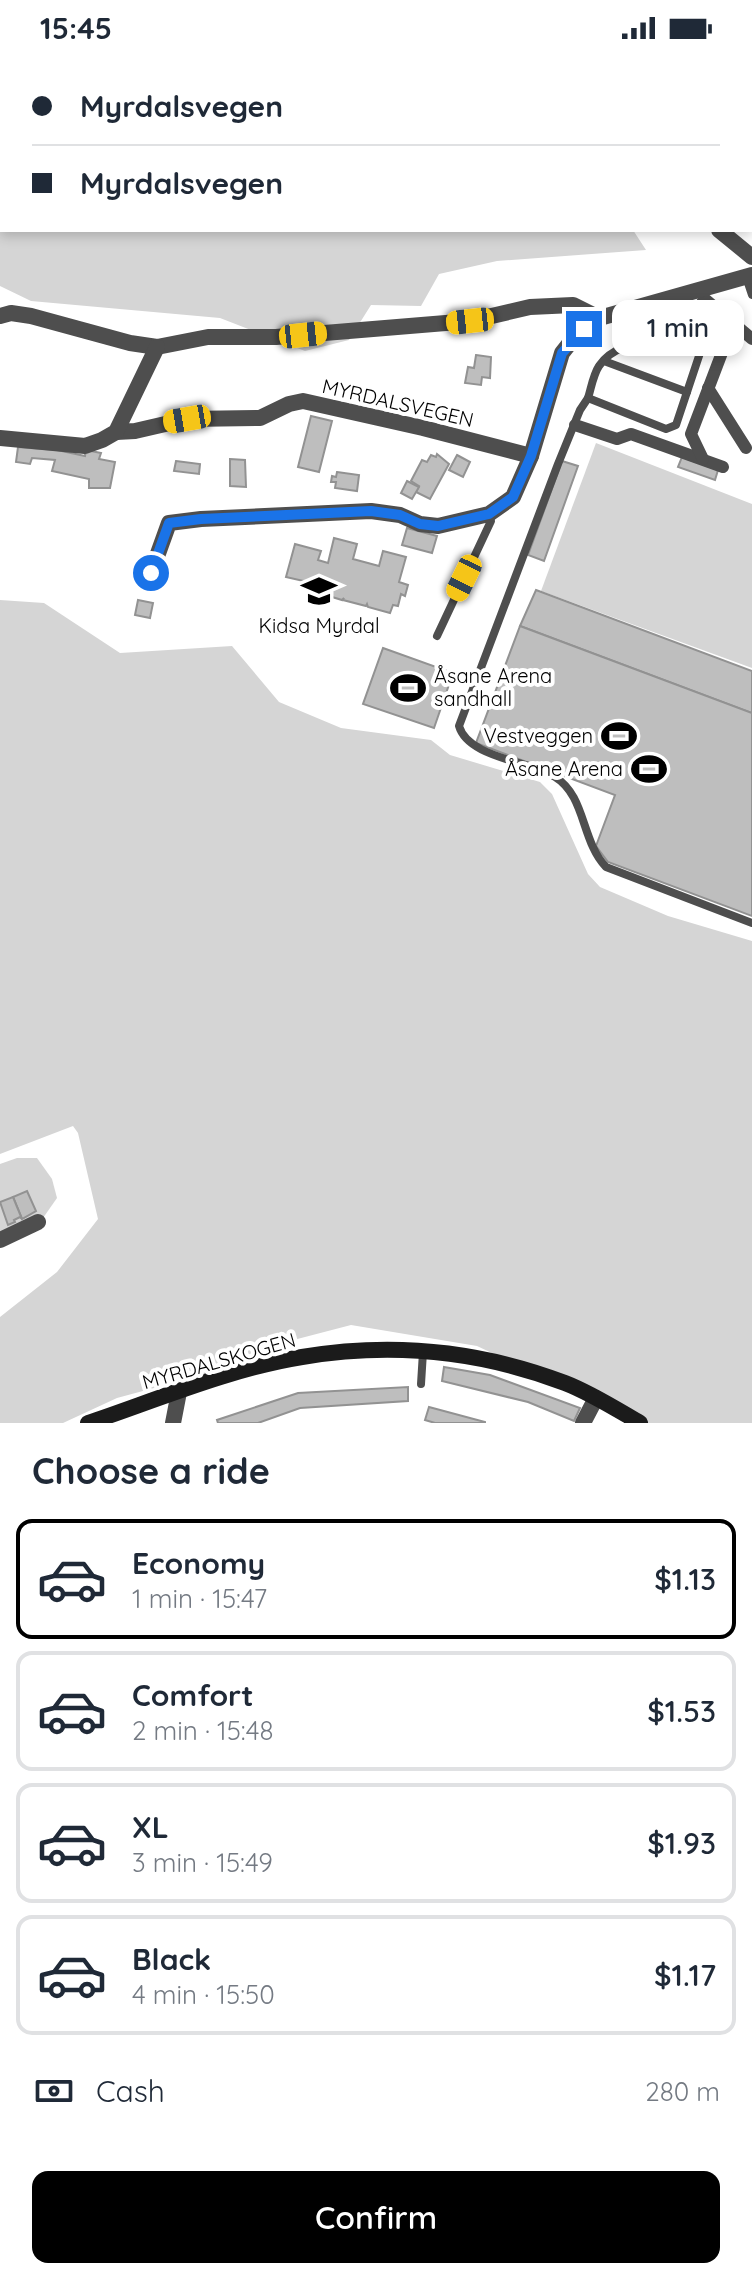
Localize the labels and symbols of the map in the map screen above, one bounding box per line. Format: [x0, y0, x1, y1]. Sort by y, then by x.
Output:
callout: 1 min [612, 301, 744, 357]
car [445, 307, 495, 335]
route end [566, 311, 602, 347]
car [278, 321, 328, 349]
street label: MYRDALSVEGEN [320, 373, 476, 432]
car [161, 403, 213, 435]
car [443, 551, 485, 605]
route start [133, 555, 169, 591]
school or university icon: Kidsa Myrdal [300, 572, 338, 610]
place label: Kidsa Myrdal [258, 613, 380, 638]
place label: Åsane Arena sandhall [434, 663, 552, 711]
sports icon: Åsane Arena sandhall [389, 669, 427, 707]
sports icon: Vestveggen [600, 717, 638, 755]
place label: Vestveggen [484, 723, 593, 748]
sports icon: Åsane Arena [630, 750, 668, 788]
place label: Åsane Arena [505, 756, 623, 781]
street label: MYRDALSKOGEN [139, 1327, 298, 1394]

